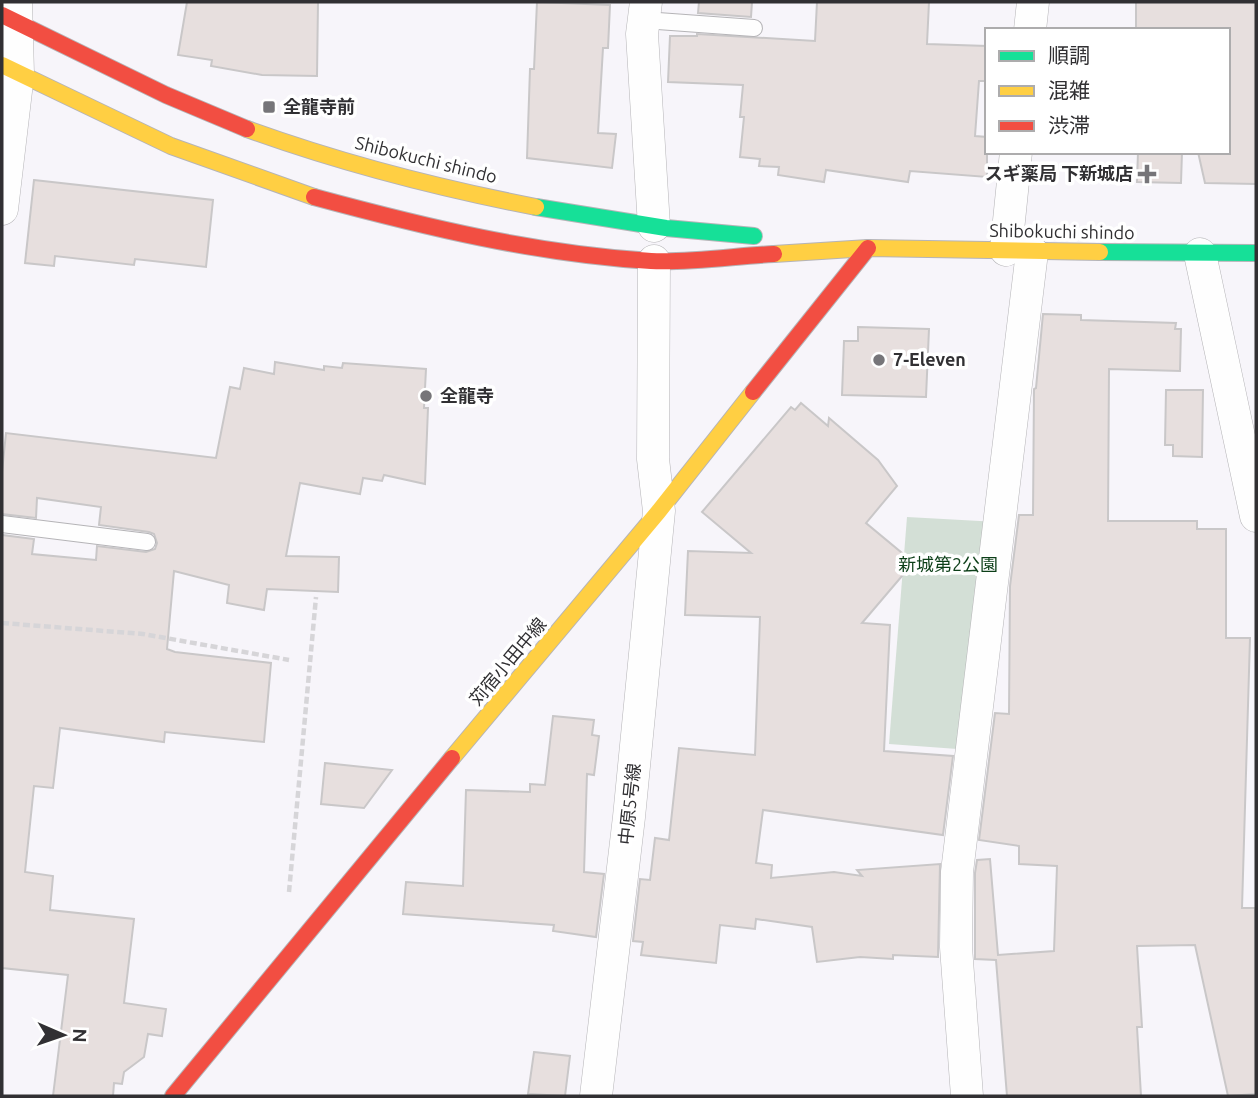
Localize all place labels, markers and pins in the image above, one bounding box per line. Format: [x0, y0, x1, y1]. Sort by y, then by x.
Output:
place label: 全龍寺前 [283, 96, 355, 116]
marker: 全龍寺前 [261, 99, 277, 115]
place label: スギ薬局 下新城店 [985, 163, 1133, 183]
marker: スギ薬局 下新城店 [1139, 166, 1155, 182]
place label: 7-Eleven [893, 349, 966, 369]
marker: 7-Eleven [871, 352, 887, 368]
place label: 全龍寺 [440, 385, 494, 405]
marker: 全龍寺 [418, 388, 434, 404]

